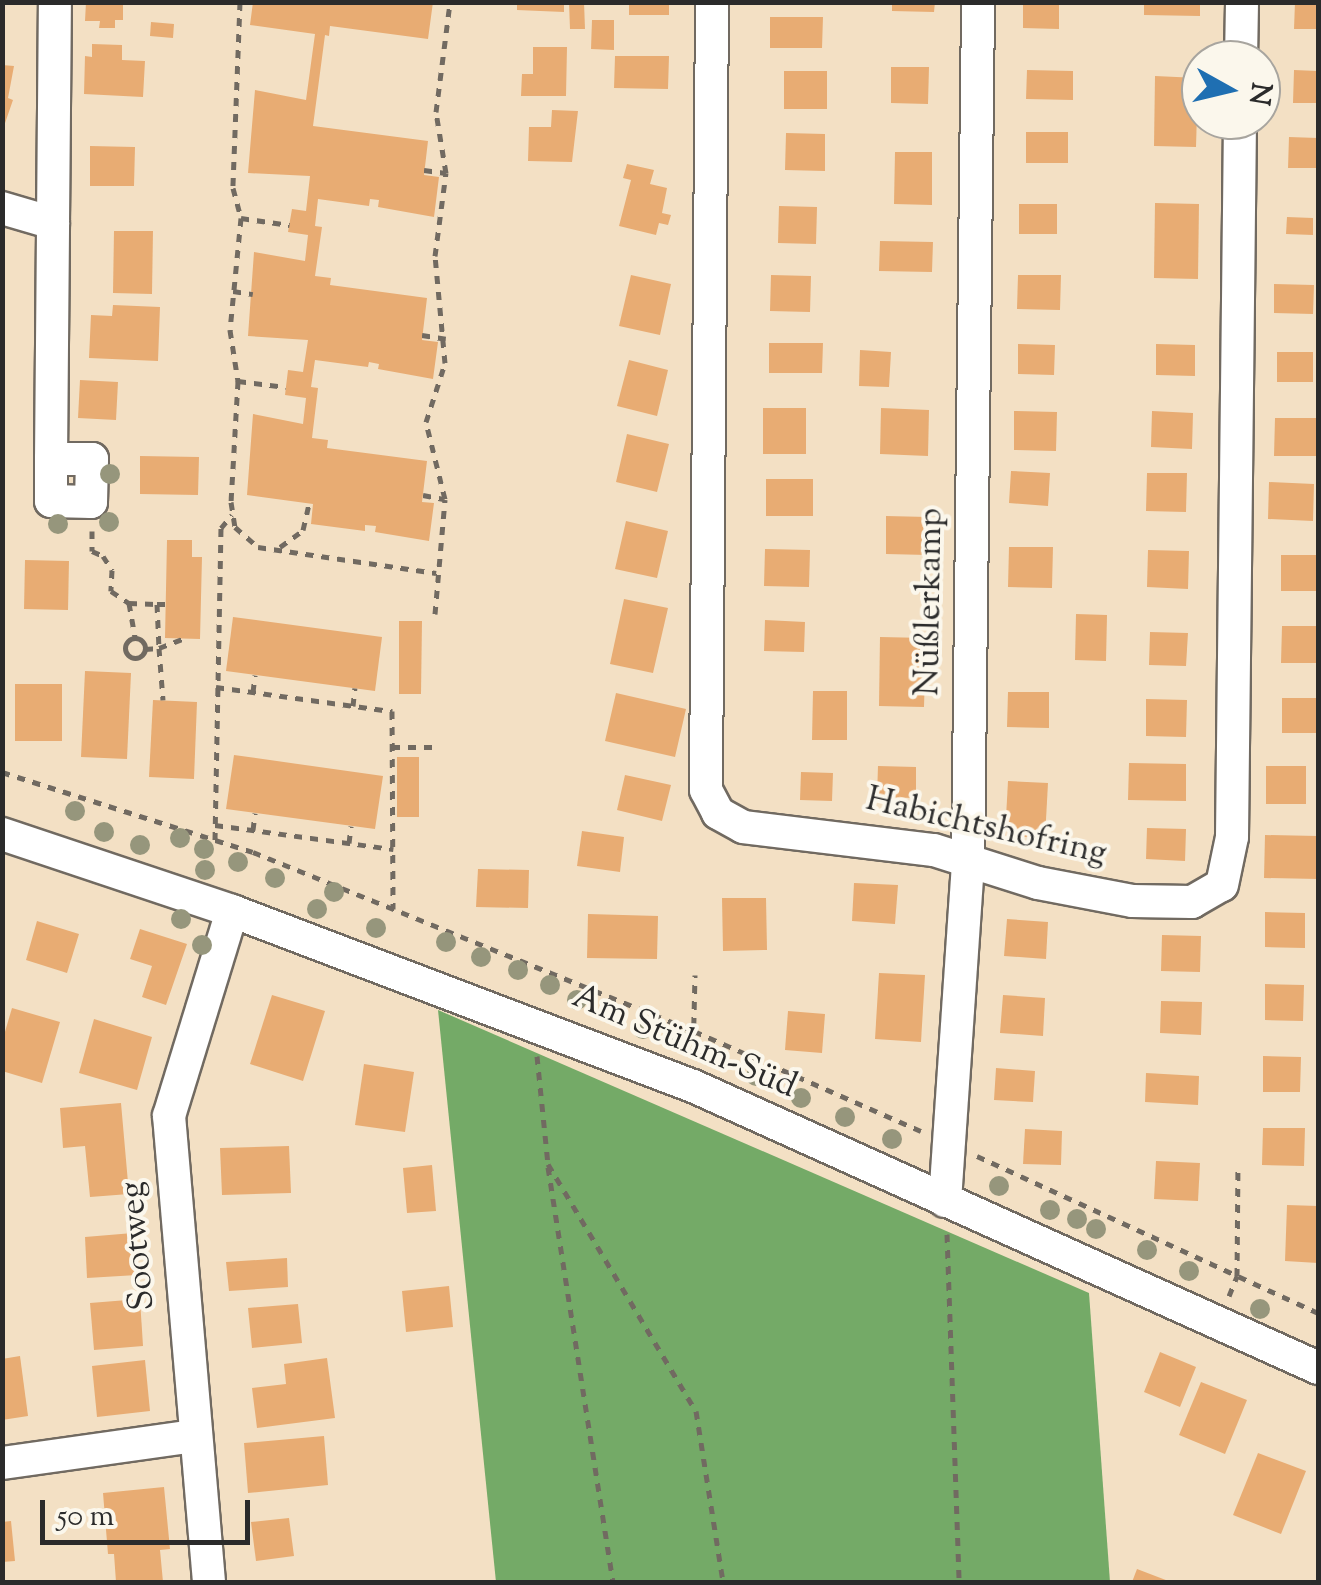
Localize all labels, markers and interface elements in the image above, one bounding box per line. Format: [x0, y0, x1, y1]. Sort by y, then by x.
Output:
north arrow [1181, 40, 1281, 140]
text: N [1237, 80, 1280, 108]
street label: Nüßlerkamp [908, 508, 954, 696]
street label: Habichtshofring [862, 780, 1110, 876]
street label: Am Stühm-Süd [565, 977, 803, 1109]
street label: Sootweg [112, 1180, 166, 1312]
scale bar [45, 1480, 255, 1542]
text: 50 m [57, 1496, 114, 1539]

